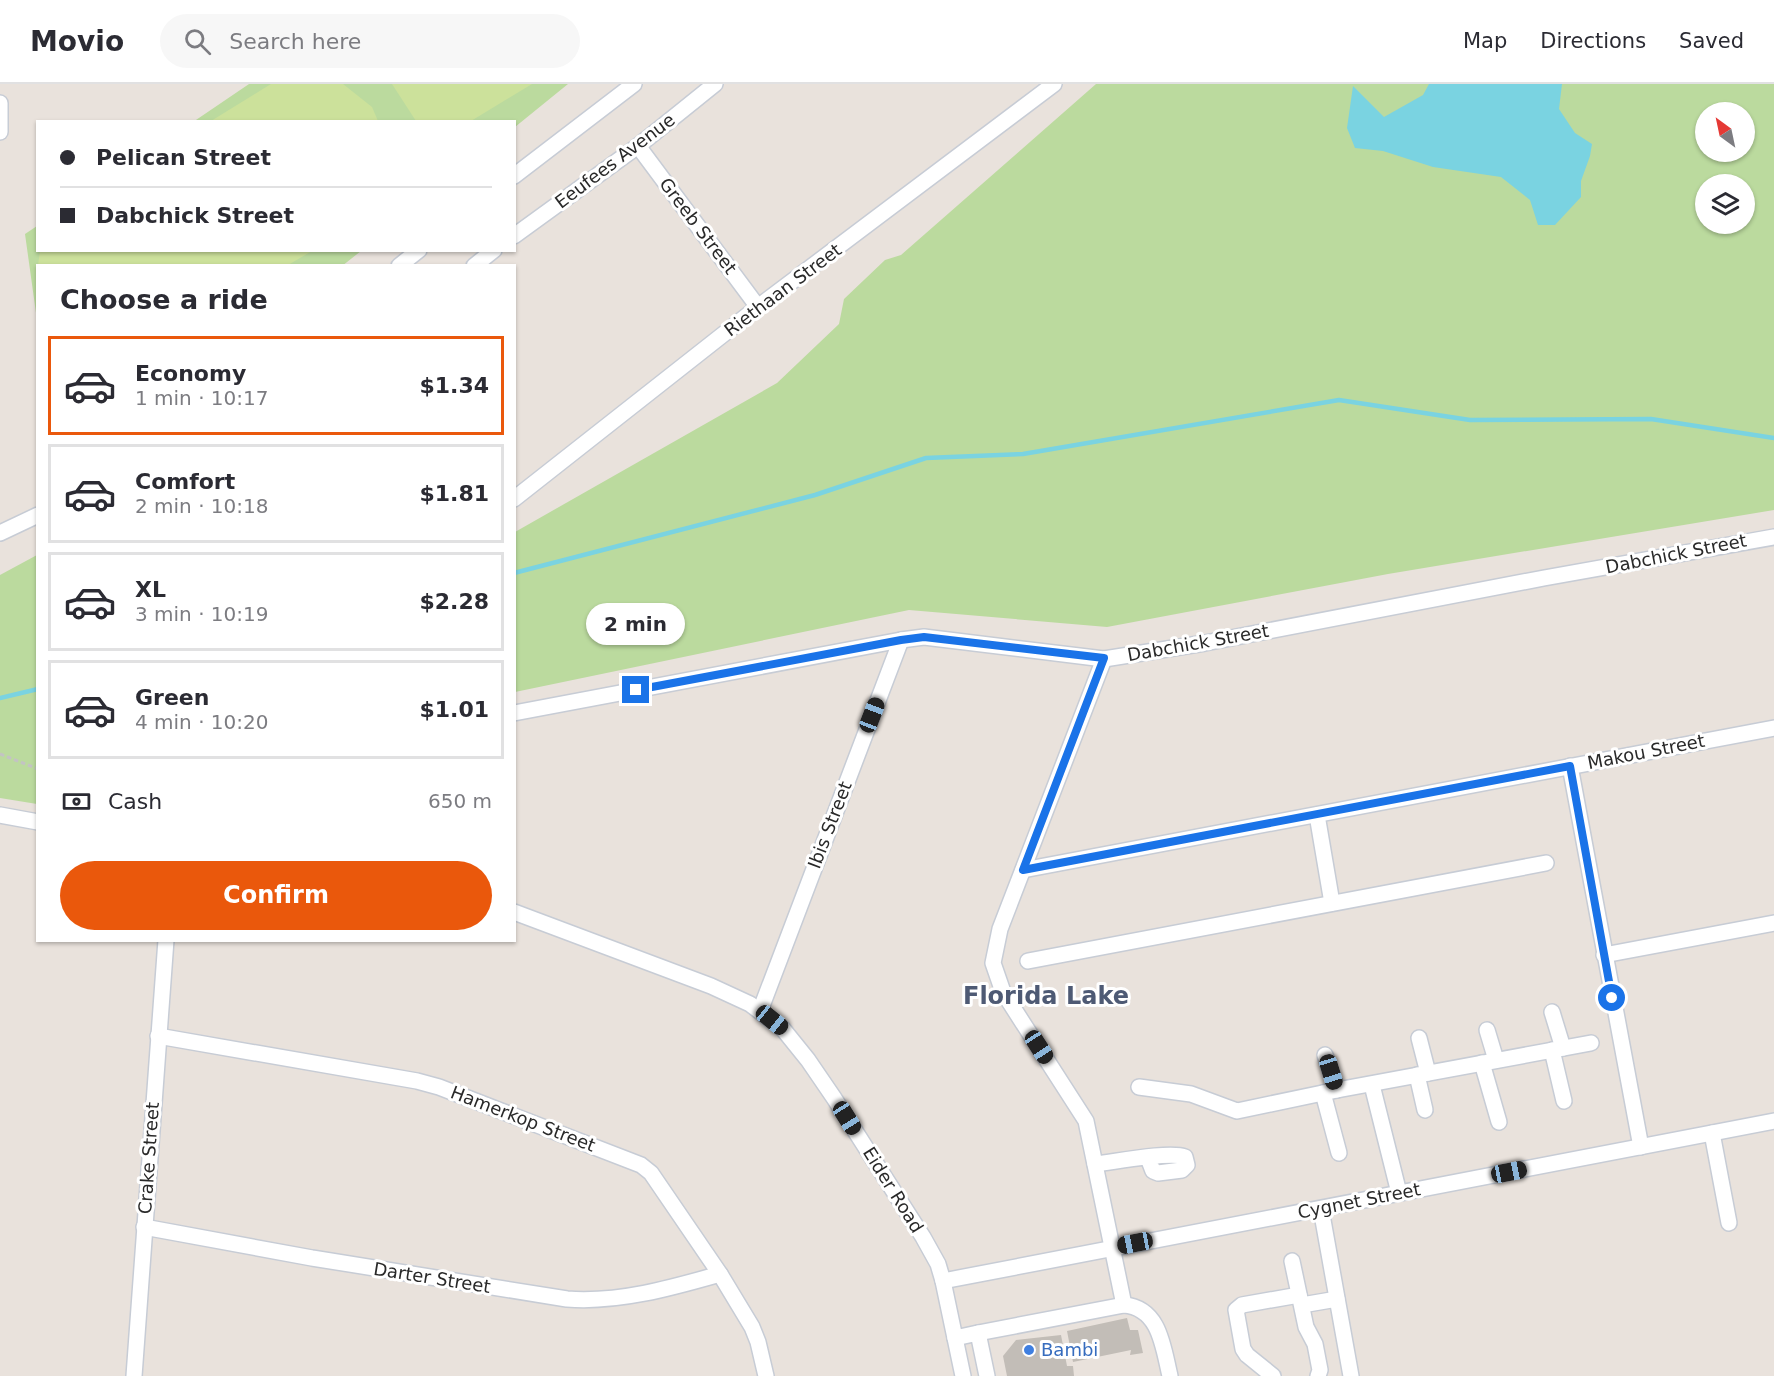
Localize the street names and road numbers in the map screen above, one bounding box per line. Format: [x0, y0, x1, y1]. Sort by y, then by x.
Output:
street label: Eeufees Avenue [551, 109, 679, 212]
street label: Greeb Street [655, 173, 741, 278]
street label: Riethaan Street [720, 239, 845, 340]
street label: Dabchick Street [1604, 530, 1748, 577]
street label: Dabchick Street [1125, 620, 1270, 665]
street label: Makou Street [1585, 730, 1706, 773]
street label: Ibis Street [803, 778, 856, 871]
street label: Hamerkop Street [448, 1081, 598, 1156]
street label: Crake Street [134, 1101, 163, 1215]
street label: Eider Road [859, 1143, 928, 1237]
street label: Cygnet Street [1296, 1178, 1422, 1223]
street label: Darter Street [372, 1258, 492, 1297]

